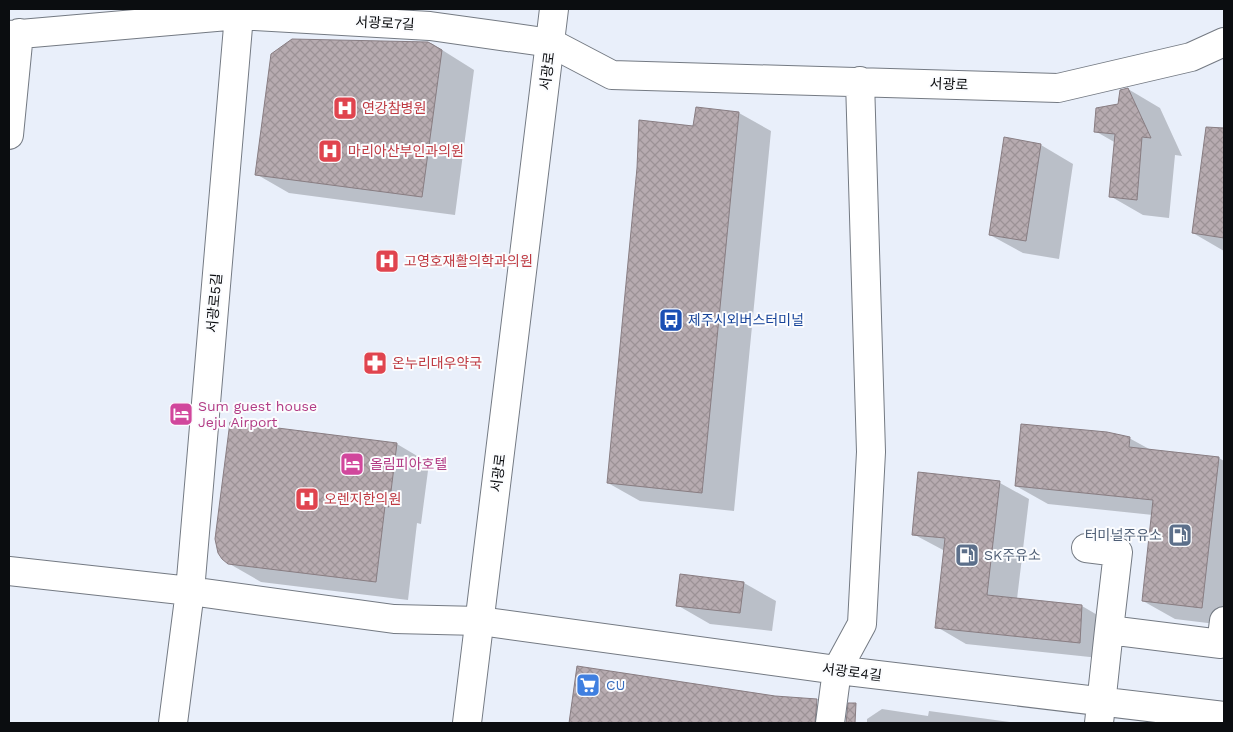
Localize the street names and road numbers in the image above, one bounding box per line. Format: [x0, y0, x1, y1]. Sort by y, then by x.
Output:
street label: 서광로7길 [355, 13, 415, 33]
street label: 서광로 [537, 51, 557, 91]
street label: 서광로 [929, 75, 969, 93]
street label: 서광로5길 [203, 273, 225, 333]
street label: 서광로 [488, 453, 508, 493]
street label: 서광로4길 [821, 660, 883, 684]

